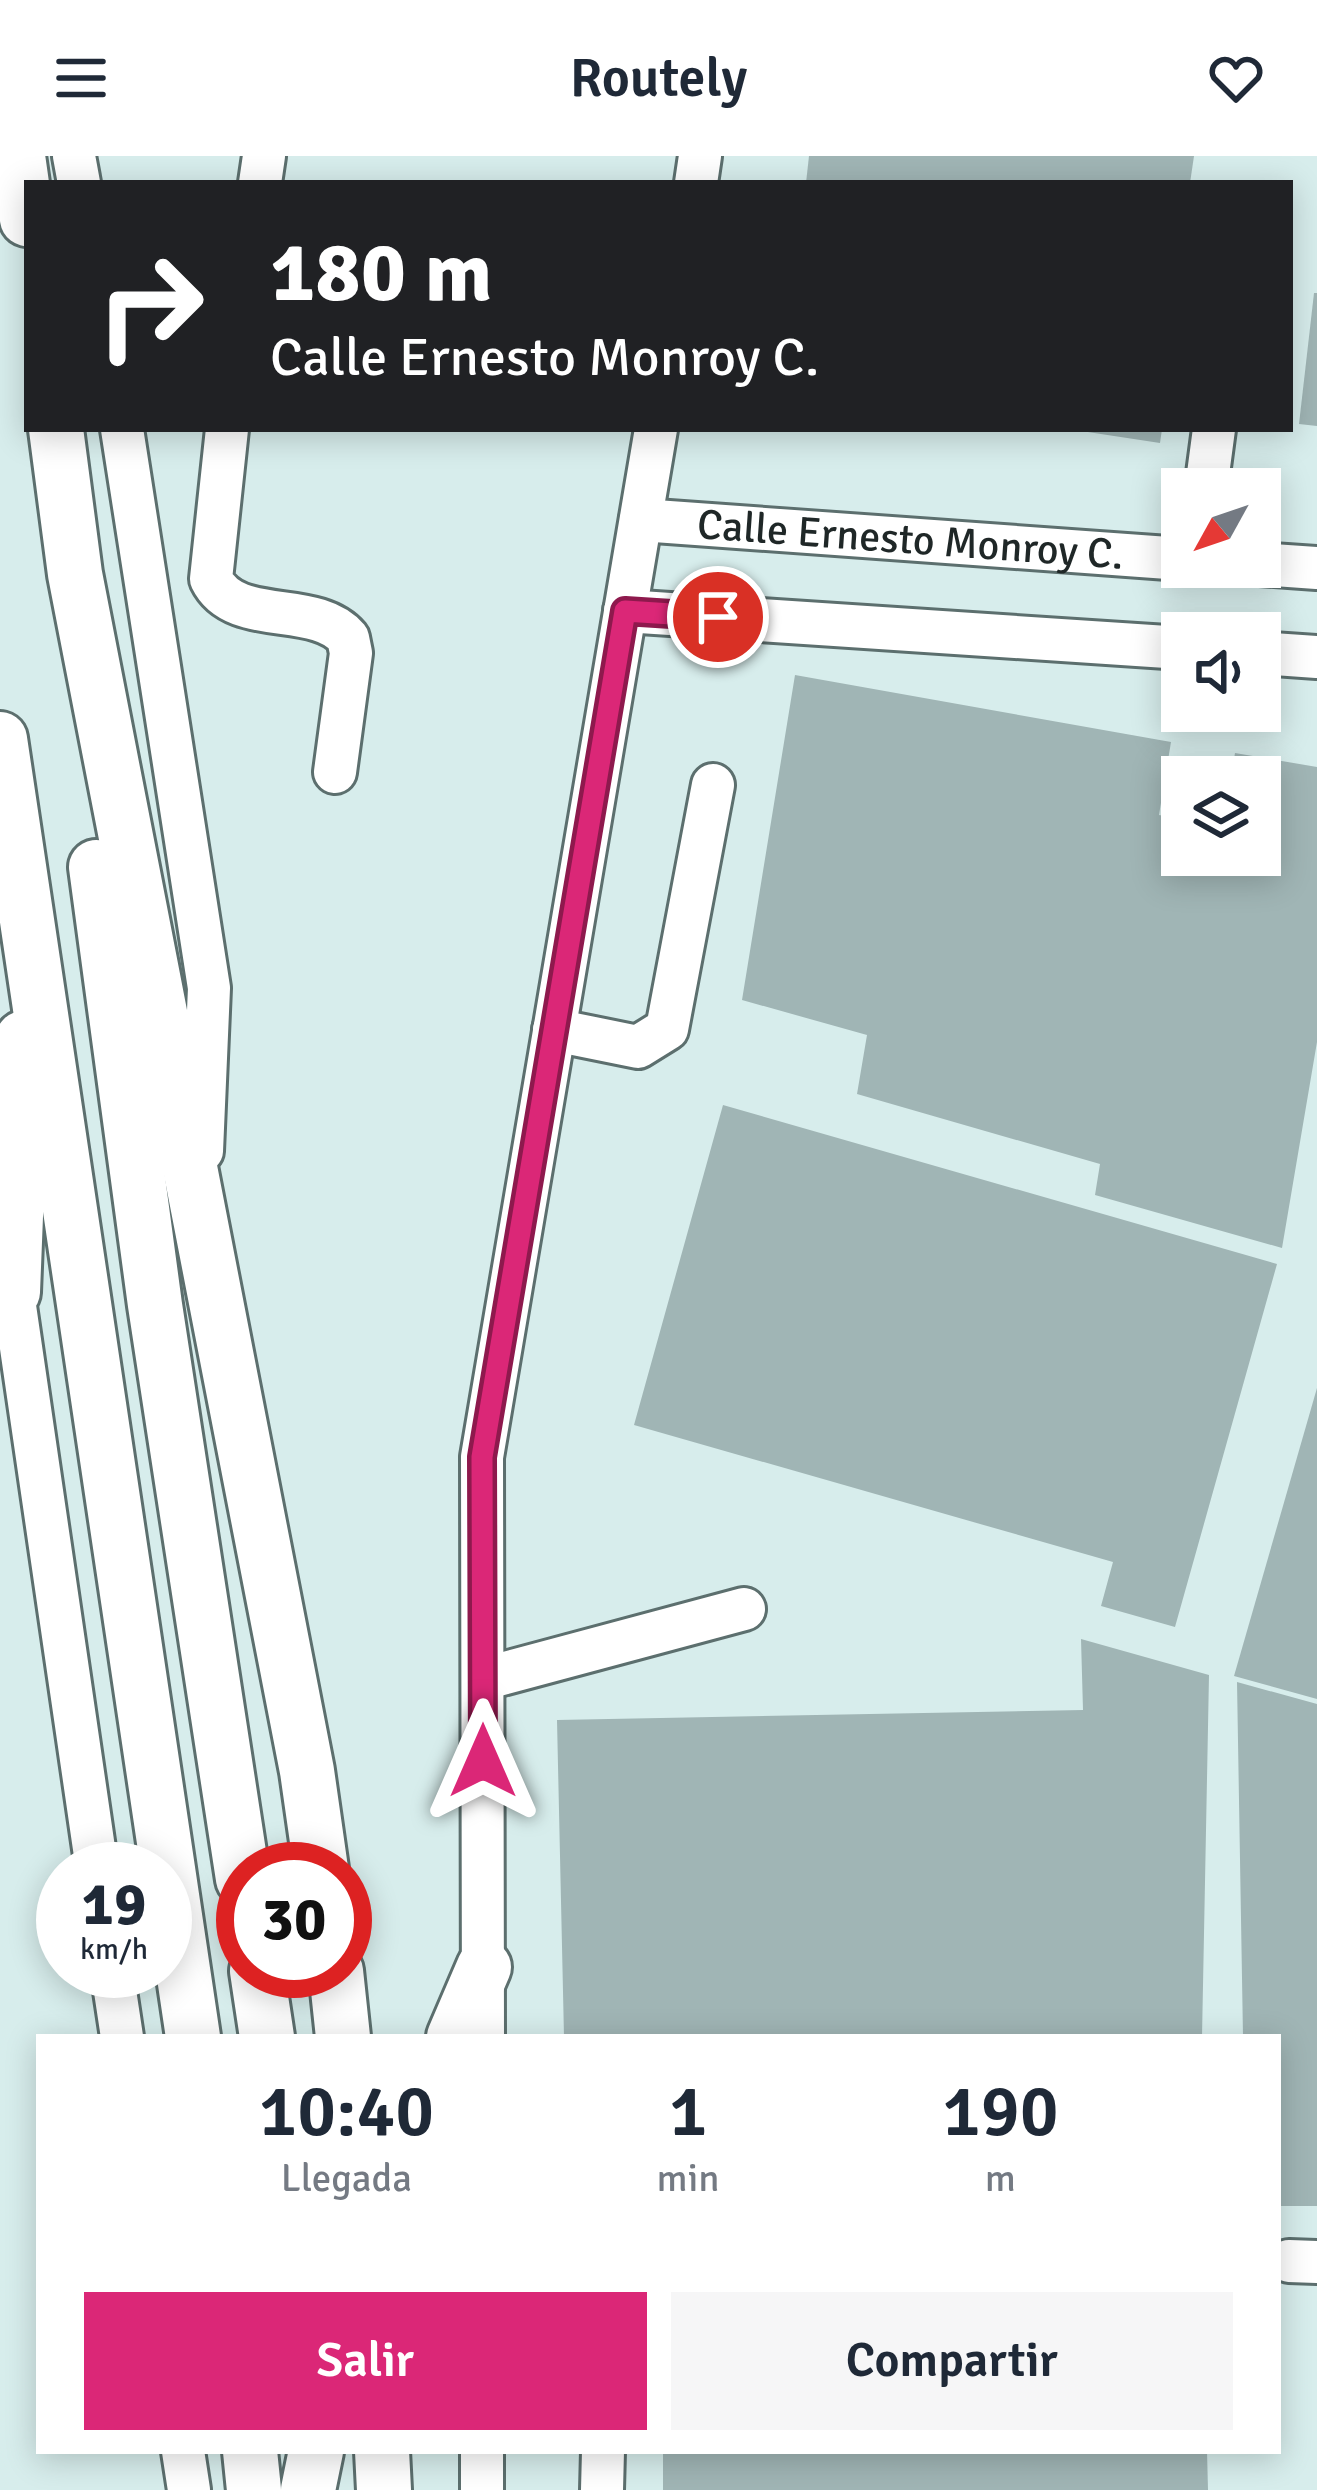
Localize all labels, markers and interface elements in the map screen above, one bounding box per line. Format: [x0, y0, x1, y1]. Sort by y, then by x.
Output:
icon: menu [48, 45, 114, 111]
text: Routely [570, 45, 747, 112]
icon: heart [1203, 45, 1269, 111]
text: 180 m [270, 221, 492, 325]
icon: right [72, 228, 228, 384]
text: Calle Ernesto Monroy C. [270, 324, 819, 391]
north arrow [1161, 468, 1281, 588]
map controls [1161, 468, 1281, 876]
street label: Calle Ernesto Monroy C. [695, 499, 1125, 580]
pin [667, 566, 769, 668]
icon: arrive [685, 584, 751, 650]
button: sound [1161, 612, 1281, 732]
button: layers [1161, 756, 1281, 876]
position arrow [420, 1698, 546, 1824]
speed limit sign: 30 [216, 1842, 372, 1998]
text: 19 [82, 1868, 146, 1942]
text: km/h [80, 1931, 148, 1968]
text: 10:40 [258, 2067, 434, 2156]
text: 1 [669, 2067, 708, 2156]
text: 190 [942, 2067, 1059, 2156]
text: Llegada [281, 2154, 412, 2202]
text: min [657, 2154, 720, 2202]
text: m [985, 2154, 1016, 2202]
button: Salir [84, 2292, 647, 2430]
button: Compartir [671, 2292, 1233, 2430]

